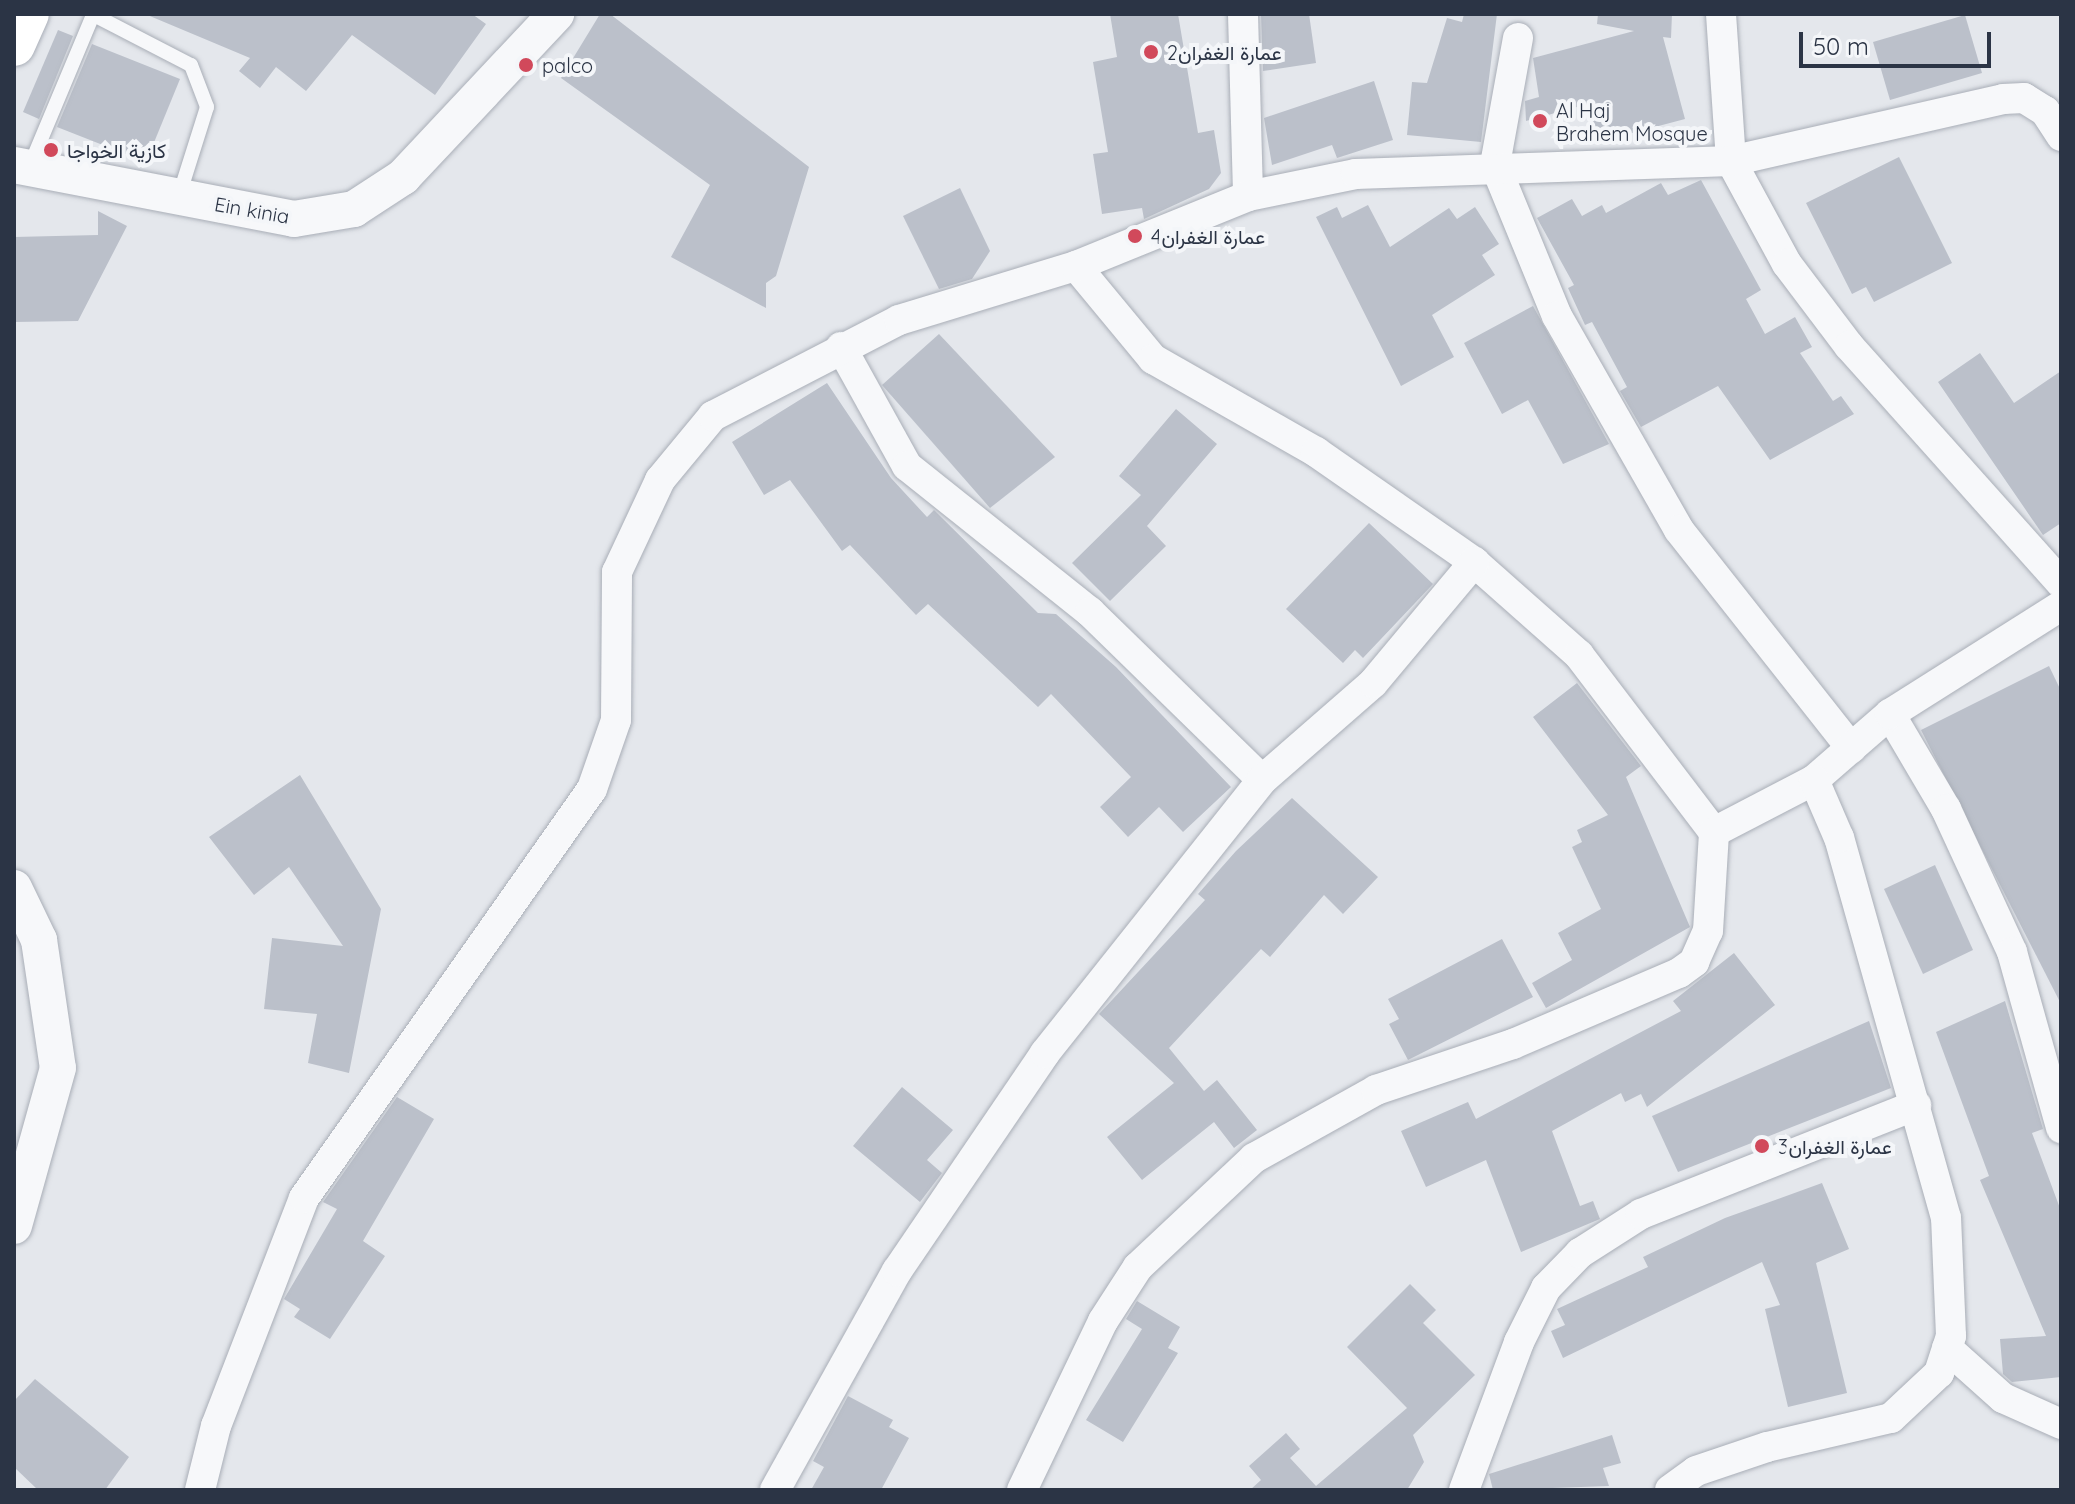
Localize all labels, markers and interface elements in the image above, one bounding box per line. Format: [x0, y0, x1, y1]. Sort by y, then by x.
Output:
scale bar [1803, 16, 1995, 66]
text: 50 m [1813, 31, 1869, 61]
place label: عمارة الغفران2 [1167, 40, 1282, 64]
marker: عمارة الغفران2 [1142, 43, 1160, 61]
place label: palco [542, 53, 593, 77]
marker: palco [517, 56, 535, 74]
place label: Al Haj Brahem Mosque [1556, 98, 1708, 145]
marker: Al Haj Brahem Mosque [1531, 112, 1549, 130]
place label: كازية الخواجا [67, 138, 166, 162]
marker: كازية الخواجا [42, 141, 60, 159]
street label: Ein kinia [213, 192, 291, 228]
place label: عمارة الغفران4 [1151, 224, 1265, 248]
marker: عمارة الغفران4 [1126, 227, 1144, 245]
place label: عمارة الغفران3 [1778, 1134, 1892, 1158]
marker: عمارة الغفران3 [1753, 1137, 1771, 1155]

